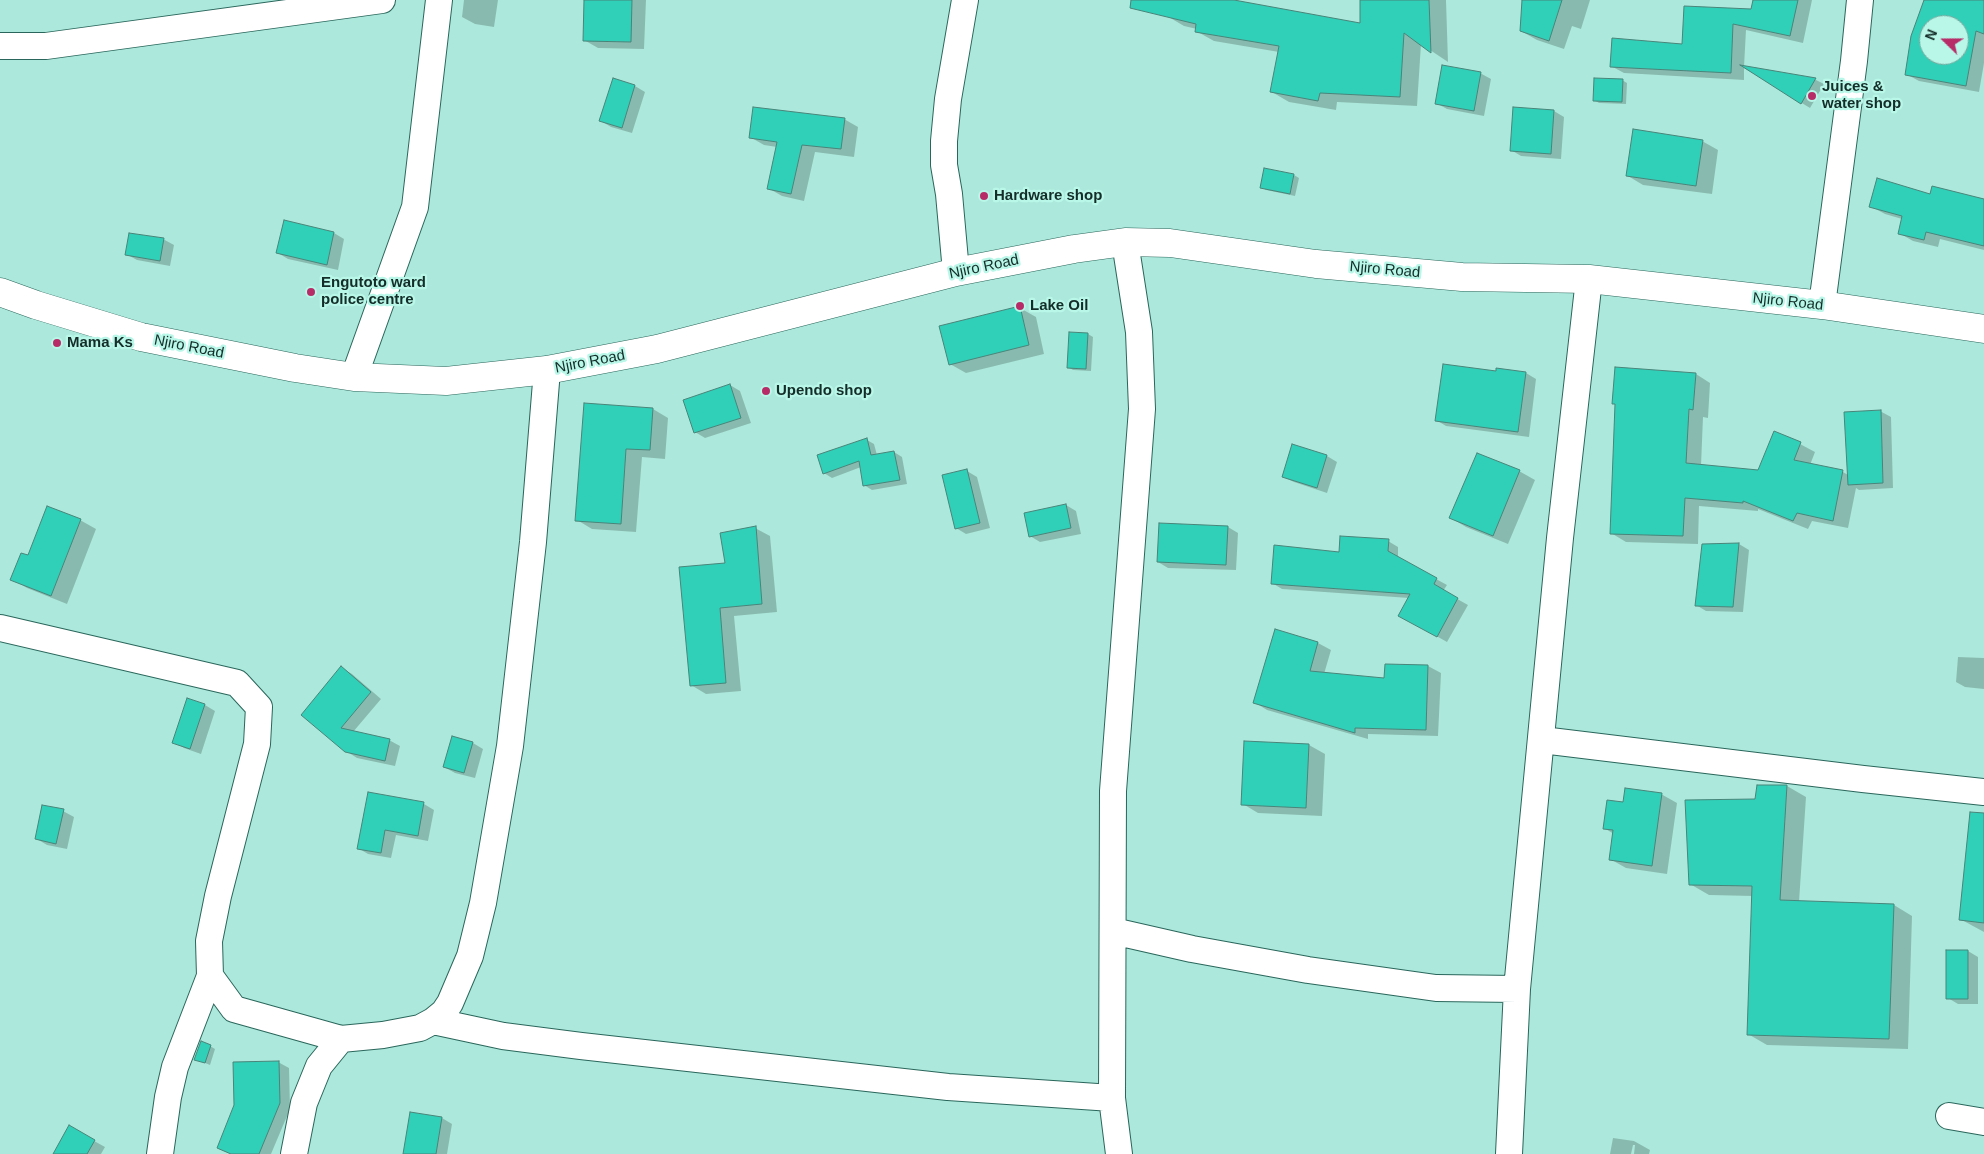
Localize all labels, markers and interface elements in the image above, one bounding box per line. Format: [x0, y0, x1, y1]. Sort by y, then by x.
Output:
north arrow [1919, 15, 1969, 65]
text: N [1922, 27, 1940, 42]
place label: Juices & water shop [1822, 78, 1901, 113]
marker: Juices & water shop [1806, 90, 1818, 102]
place label: Hardware shop [994, 187, 1102, 205]
marker: Hardware shop [978, 190, 990, 202]
street label: Njiro Road [947, 251, 1021, 283]
street label: Njiro Road [1349, 258, 1421, 282]
place label: Engutoto ward police centre [321, 274, 426, 309]
marker: Engutoto ward police centre [305, 286, 317, 298]
street label: Njiro Road [1752, 289, 1824, 315]
place label: Lake Oil [1030, 297, 1088, 315]
marker: Lake Oil [1014, 300, 1026, 312]
street label: Njiro Road [153, 331, 225, 363]
place label: Mama Ks [67, 334, 133, 352]
marker: Mama Ks [51, 337, 63, 349]
street label: Njiro Road [554, 346, 626, 378]
place label: Upendo shop [776, 382, 872, 400]
marker: Upendo shop [760, 385, 772, 397]

